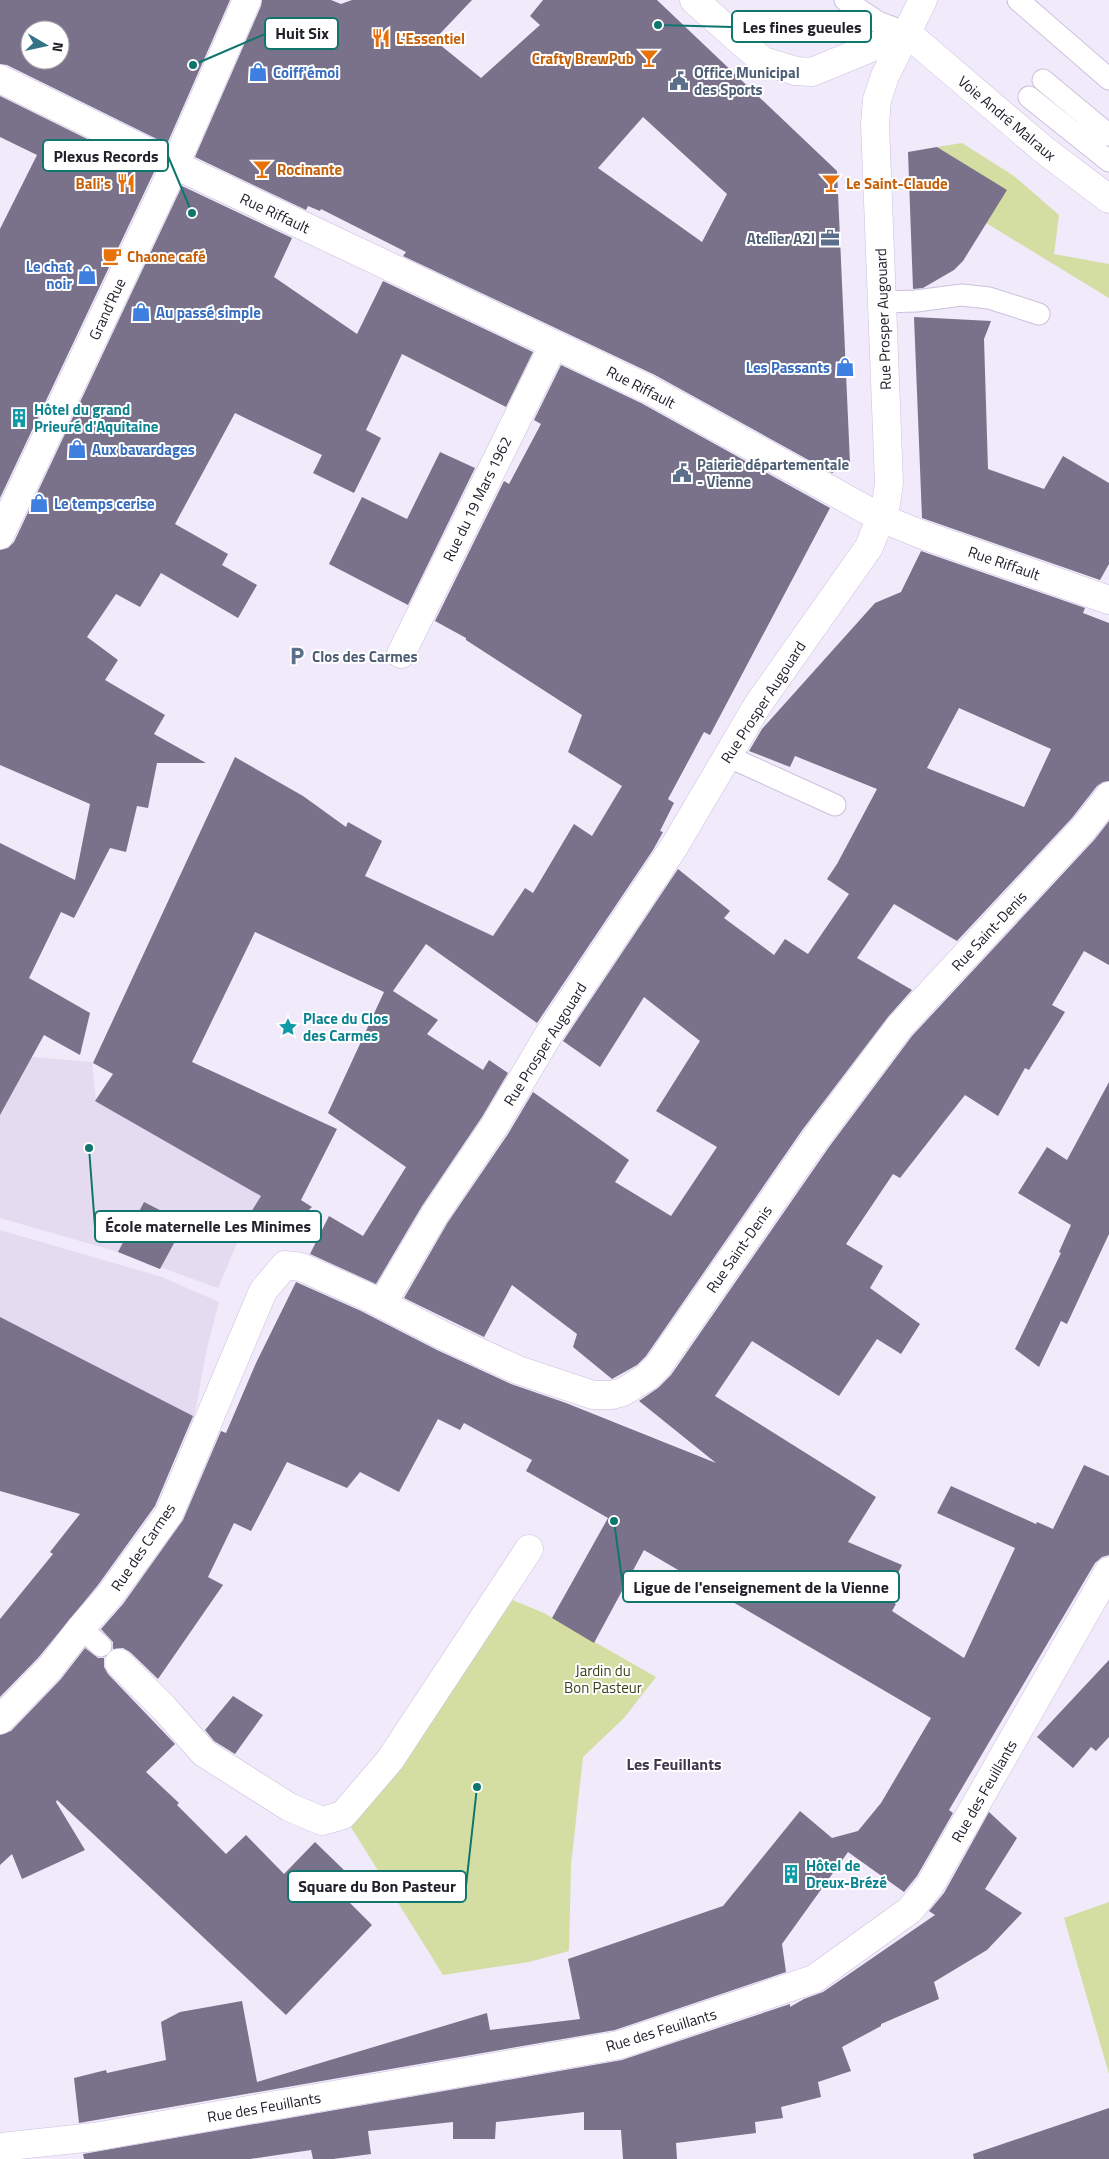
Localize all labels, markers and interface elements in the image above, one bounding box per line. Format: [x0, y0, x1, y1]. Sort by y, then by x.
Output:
callout: Les fines gueules [732, 11, 871, 42]
text: Les fines gueules [742, 15, 862, 39]
callout: Huit Six [265, 18, 338, 49]
north arrow [20, 20, 70, 70]
text: Huit Six [275, 21, 329, 45]
restaurant icon: L'Essentiel [370, 27, 392, 49]
place label: L'Essentiel [396, 27, 465, 50]
text: N [47, 41, 69, 54]
place label: Crafty BrewPub [532, 47, 634, 70]
bar icon: Crafty BrewPub [638, 47, 660, 69]
shop icon: Coiff'émoi [247, 61, 269, 83]
place label: Coiff'émoi [273, 61, 339, 84]
place label: Office Municipal des Sports [694, 61, 800, 101]
public building icon: Office Municipal des Sports [668, 70, 690, 92]
street label: Voie André Malraux [953, 70, 1061, 166]
callout: Plexus Records [43, 140, 168, 171]
text: Plexus Records [53, 144, 159, 168]
bar icon: Rocinante [251, 158, 273, 180]
place label: Rocinante [277, 158, 342, 181]
place label: Bali's [76, 172, 111, 195]
restaurant icon: Bali's [115, 172, 137, 194]
bar icon: Le Saint-Claude [820, 172, 842, 194]
place label: Le Saint-Claude [846, 172, 948, 195]
street label: Rue Riffault [236, 187, 314, 240]
place label: Atelier A2I [747, 227, 815, 250]
office icon: Atelier A2I [819, 227, 841, 249]
cafe icon: Chaone café [101, 245, 123, 267]
place label: Chaone café [127, 245, 206, 268]
street label: Rue Prosper Augouard [869, 248, 897, 390]
place label: Le chat noir [26, 255, 73, 295]
shop icon: Le chat noir [76, 264, 98, 286]
street label: Grand'Rue [83, 274, 131, 344]
shop icon: Au passé simple [130, 301, 152, 323]
place label: Au passé simple [156, 301, 261, 324]
place label: Les Passants [746, 356, 830, 379]
shop icon: Les Passants [834, 356, 856, 378]
street label: Rue Riffault [602, 360, 680, 415]
place label: Hôtel du grand Prieuré d'Aquitaine [34, 398, 159, 438]
building icon: Hôtel du grand Prieuré d'Aquitaine [8, 407, 30, 429]
street label: Rue du 19 Mars 1962 [437, 433, 517, 565]
shop icon: Aux bavardages [66, 438, 88, 460]
place label: Aux bavardages [92, 438, 195, 461]
place label: Paierie départementale - Vienne [697, 453, 849, 493]
public building icon: Paierie départementale - Vienne [671, 462, 693, 484]
shop icon: Le temps cerise [28, 492, 50, 514]
place label: Le temps cerise [54, 492, 155, 515]
street label: Rue Riffault [965, 540, 1044, 586]
street label: Rue Prosper Augouard [715, 636, 811, 768]
parking icon: Clos des Carmes [286, 645, 308, 667]
place label: Clos des Carmes [312, 645, 418, 668]
street label: Rue Saint-Denis [946, 886, 1032, 976]
street label: Rue Prosper Augouard [498, 978, 592, 1110]
place label: Place du Clos des Carmes [303, 1007, 388, 1047]
place icon: Place du Clos des Carmes [277, 1016, 299, 1038]
street label: Rue Saint-Denis [700, 1201, 778, 1297]
callout: École maternelle Les Minimes [95, 1211, 321, 1242]
text: École maternelle Les Minimes [105, 1214, 311, 1238]
street label: Rue des Carmes [105, 1498, 181, 1596]
callout: Ligue de l'enseignement de la Vienne [623, 1571, 899, 1602]
text: Ligue de l'enseignement de la Vienne [633, 1575, 889, 1599]
park label: Jardin du Bon Pasteur [564, 1659, 642, 1699]
street label: Rue des Feuillants [945, 1735, 1023, 1847]
district label: Les Feuillants [626, 1752, 722, 1776]
place label: Hôtel de Dreux-Brézé [806, 1854, 887, 1894]
building icon: Hôtel de Dreux-Brézé [780, 1863, 802, 1885]
callout: Square du Bon Pasteur [288, 1871, 466, 1902]
text: Square du Bon Pasteur [298, 1874, 456, 1898]
street label: Rue des Feuillants [603, 2002, 719, 2058]
street label: Rue des Feuillants [205, 2086, 323, 2128]

